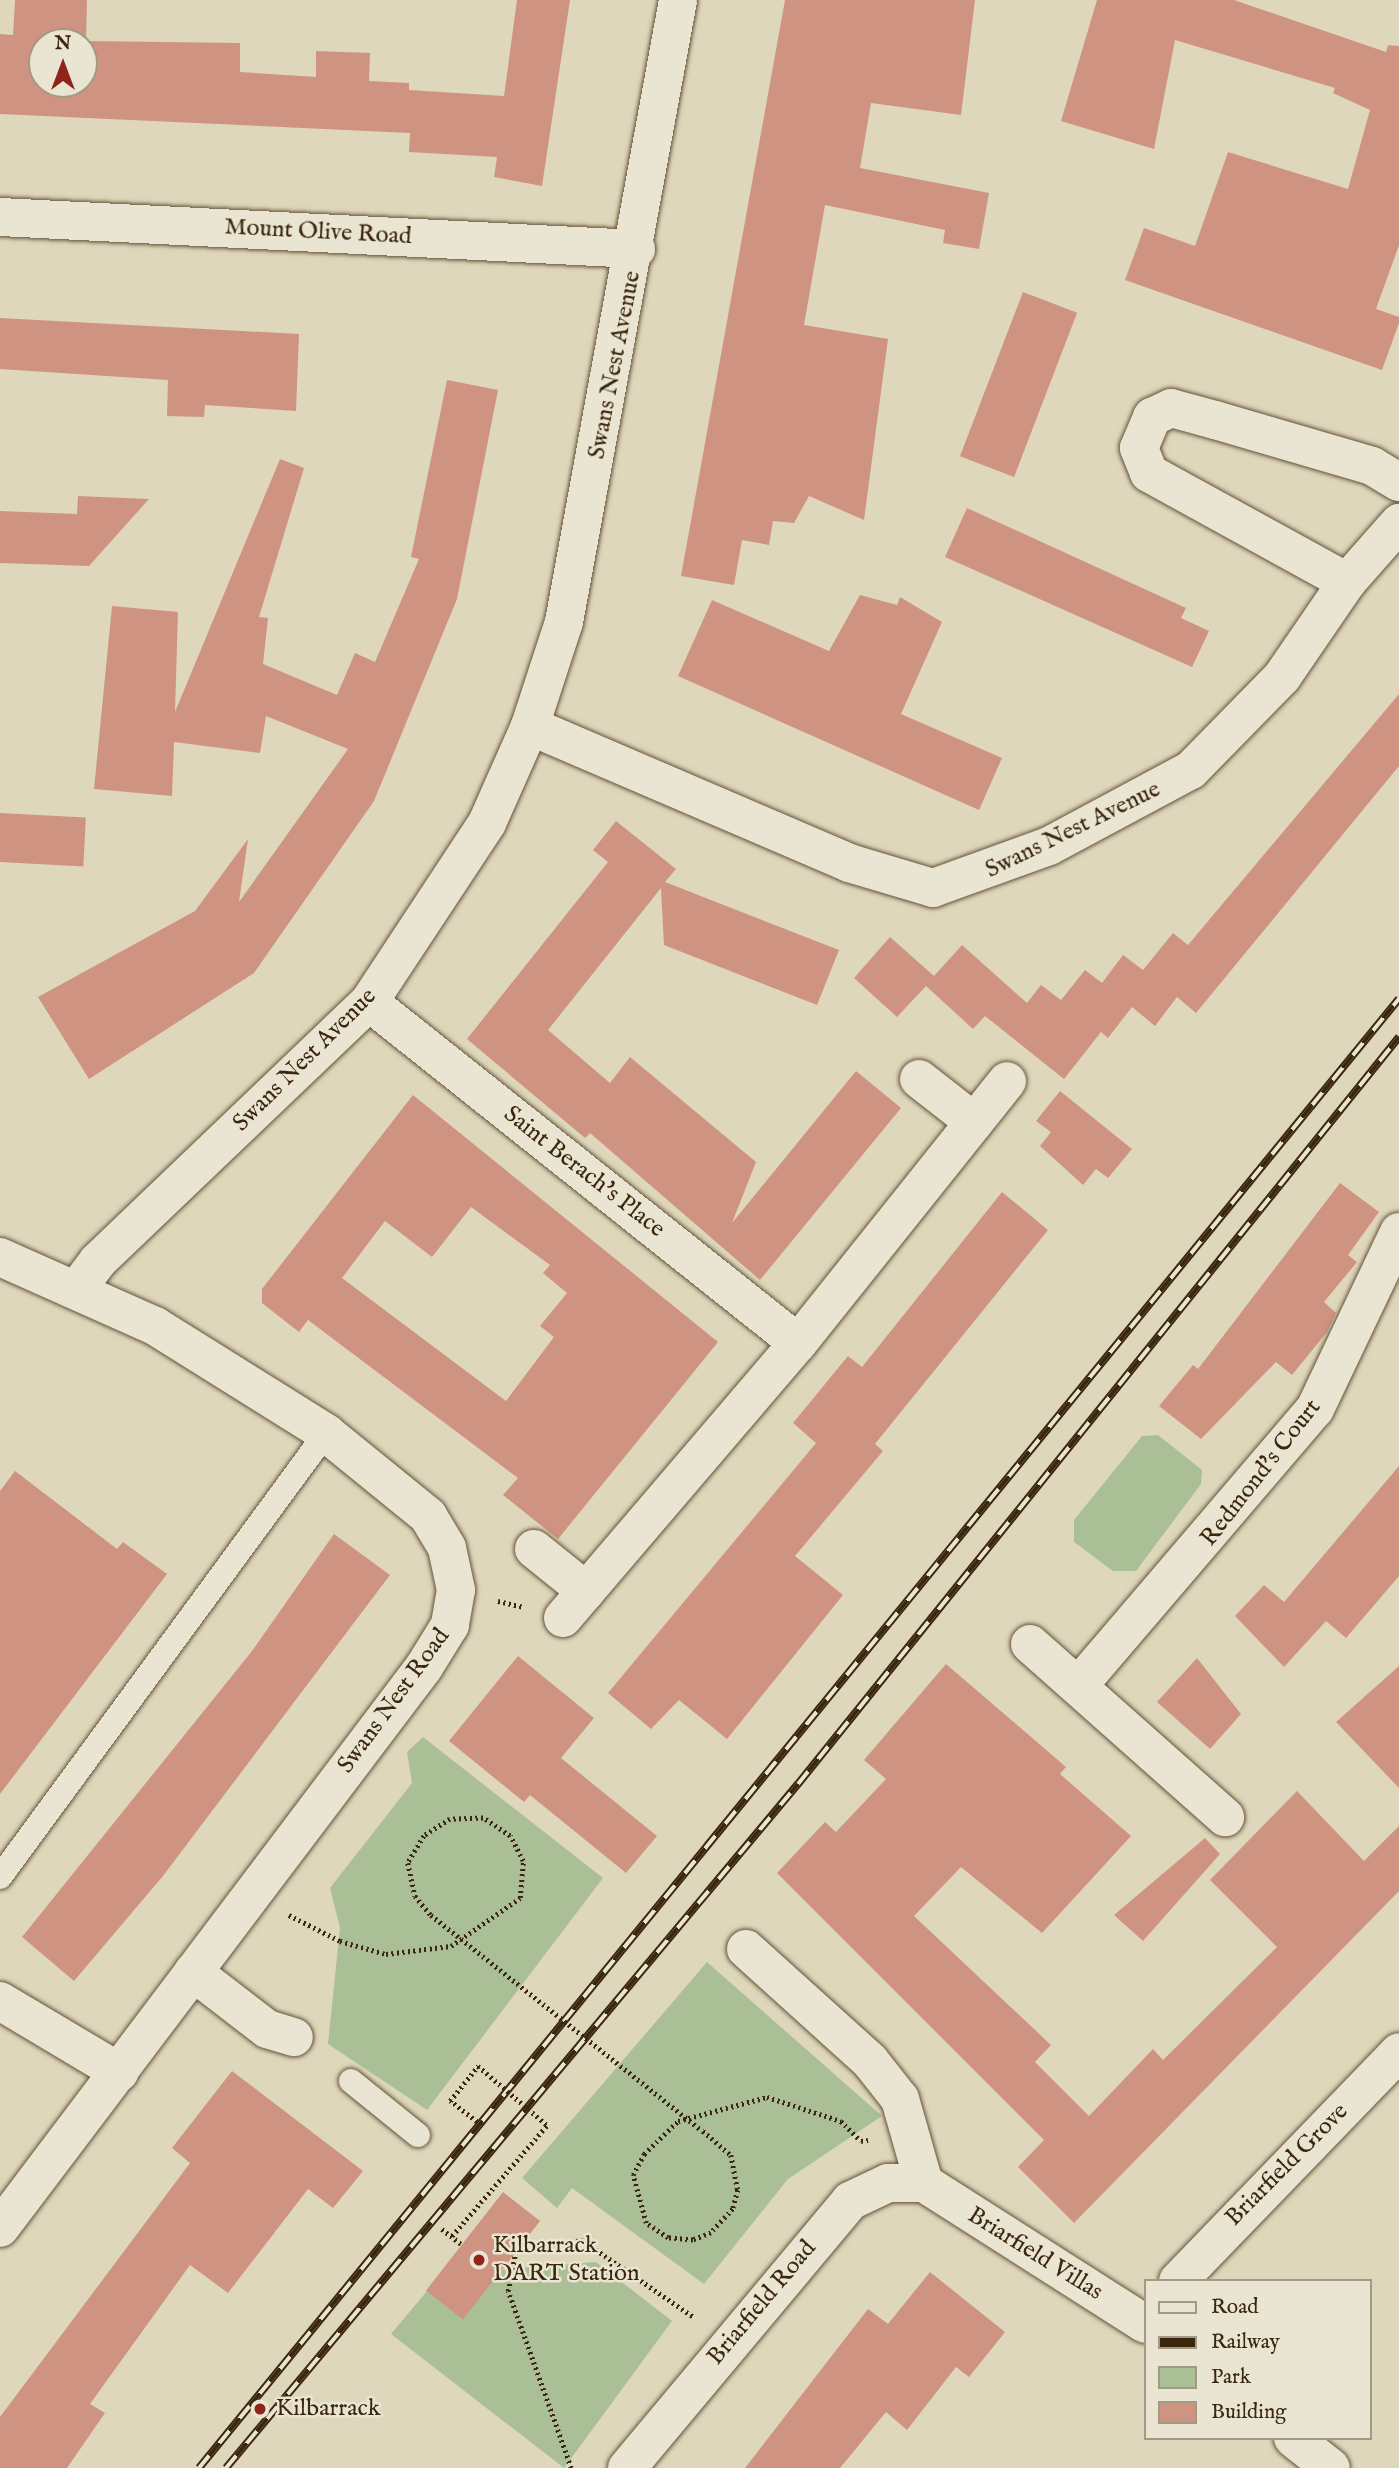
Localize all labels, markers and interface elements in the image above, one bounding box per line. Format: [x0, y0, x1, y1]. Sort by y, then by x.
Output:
north arrow [28, 28, 98, 98]
text: N [55, 32, 71, 56]
street label: Mount Olive Road [224, 213, 412, 251]
street label: Swans Nest Avenue [583, 269, 647, 461]
street label: Swans Nest Avenue [981, 775, 1165, 885]
street label: Swans Nest Avenue [227, 982, 383, 1138]
street label: Saint Berach's Place [498, 1100, 670, 1244]
street label: Redmond's Court [1195, 1394, 1327, 1552]
street label: Swans Nest Road [332, 1623, 456, 1779]
street label: Briarfield Grove [1220, 2098, 1354, 2232]
street label: Briarfield Villas [962, 2201, 1108, 2307]
place label: Kilbarrack DART Station [493, 2232, 640, 2288]
street label: Briarfield Road [701, 2235, 823, 2371]
marker: Kilbarrack DART Station [471, 2252, 487, 2268]
legend [1144, 2279, 1371, 2440]
text: Road [1211, 2294, 1258, 2321]
text: Railway [1211, 2329, 1280, 2356]
text: Park [1211, 2364, 1251, 2391]
place label: Kilbarrack [276, 2395, 381, 2423]
marker: Kilbarrack [250, 2399, 270, 2419]
text: Building [1211, 2399, 1286, 2426]

